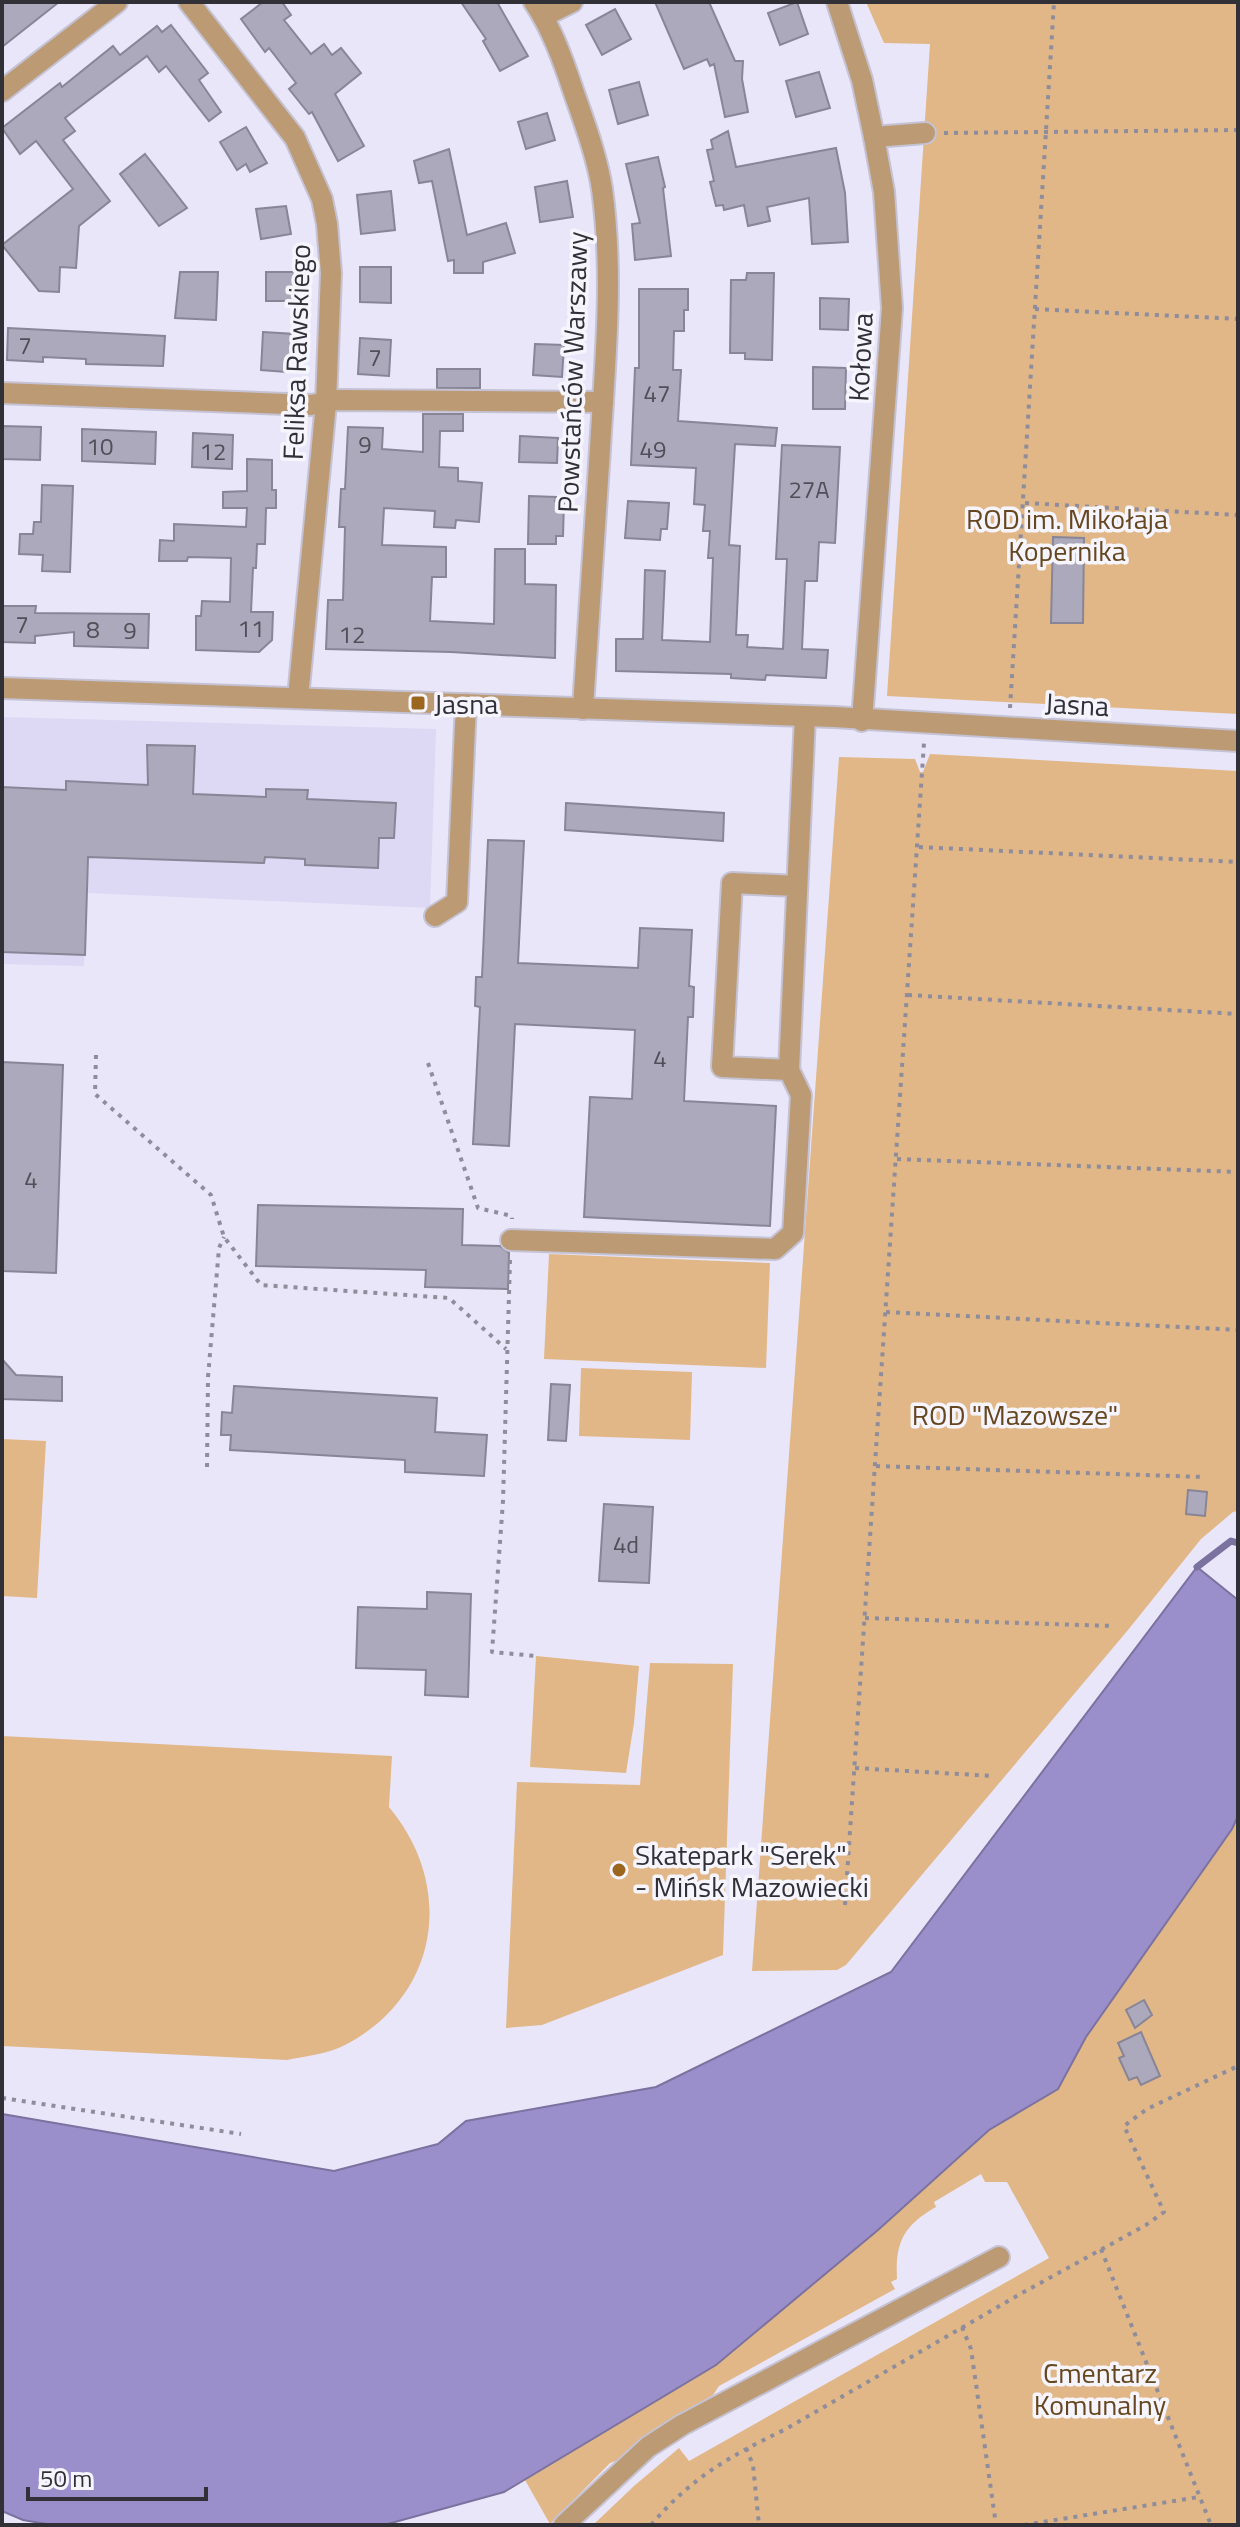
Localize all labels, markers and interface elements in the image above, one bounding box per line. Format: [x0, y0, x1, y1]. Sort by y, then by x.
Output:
street label: Powstańców Warszawy [546, 231, 598, 513]
street label: Feliksa Rawskiego [271, 243, 321, 461]
street label: Kołowa [836, 312, 884, 402]
house number: 7 [18, 327, 32, 363]
house number: 7 [368, 339, 382, 375]
house number: 47 [644, 375, 670, 411]
house number: 9 [358, 426, 372, 462]
house number: 10 [87, 428, 113, 464]
house number: 49 [640, 431, 666, 467]
house number: 12 [200, 433, 226, 469]
house number: 27A [788, 471, 830, 507]
park label: ROD im. Mikołaja Kopernika [966, 497, 1168, 572]
house number: 7 [15, 606, 29, 642]
house number: 11 [238, 610, 264, 646]
house number: 8 [86, 611, 100, 647]
house number: 9 [123, 612, 137, 648]
house number: 12 [339, 616, 365, 652]
street label: Jasna [1044, 681, 1110, 727]
place label: Jasna [434, 682, 498, 725]
marker: Jasna [409, 694, 427, 712]
house number: 4 [653, 1040, 667, 1076]
house number: 4 [24, 1161, 38, 1197]
park label: ROD "Mazowsze" [912, 1393, 1118, 1436]
house number: 4d [613, 1526, 639, 1562]
place label: Skatepark "Serek" - Mińsk Mazowiecki [635, 1833, 869, 1908]
marker: Skatepark "Serek" - Mińsk Mazowiecki [610, 1861, 628, 1879]
park label: Cmentarz Komunalny [1034, 2351, 1166, 2426]
scale bar [28, 2451, 206, 2501]
text: 50 m [40, 2460, 92, 2496]

